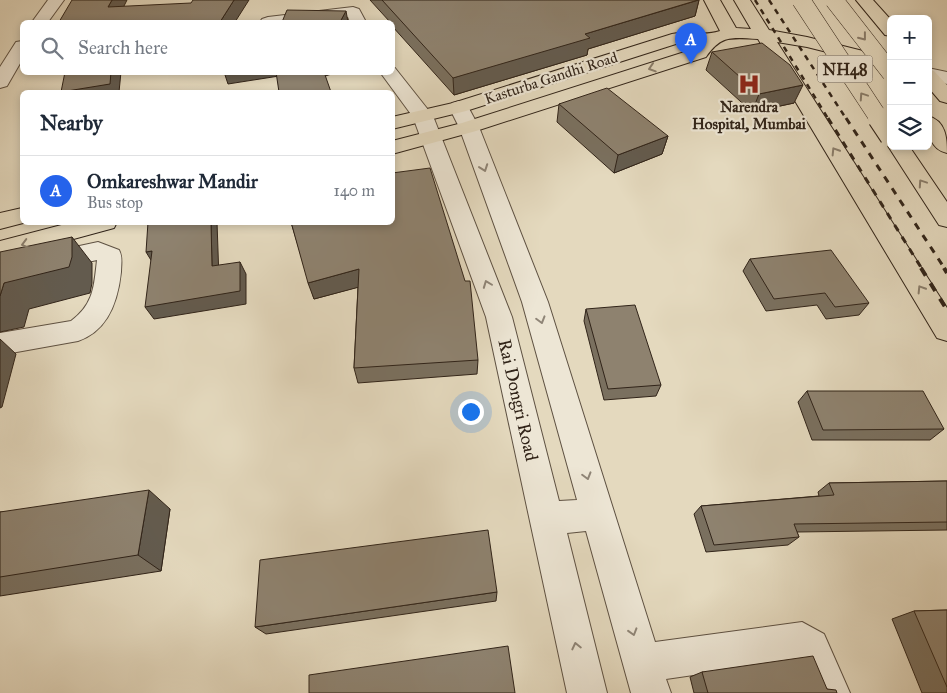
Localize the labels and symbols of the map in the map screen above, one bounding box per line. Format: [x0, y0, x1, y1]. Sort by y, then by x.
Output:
pin: A [675, 23, 707, 64]
one-way arrow [857, 31, 866, 40]
street label: Kasturba Gandhi Road [482, 48, 620, 108]
road number: NH48 [818, 56, 872, 82]
one-way arrow [649, 63, 657, 73]
hospital icon: Narendra Hospital, Mumbai [736, 71, 762, 97]
one-way arrow [860, 92, 869, 101]
place label: Narendra Hospital, Mumbai [692, 98, 807, 134]
one-way arrow [832, 148, 841, 157]
one-way arrow [478, 163, 488, 172]
one-way arrow [919, 179, 928, 188]
one-way arrow [21, 238, 29, 248]
one-way arrow [483, 280, 493, 289]
one-way arrow [918, 285, 928, 294]
one-way arrow [535, 316, 545, 324]
street label: Rai Dongri Road [492, 337, 543, 463]
your location [458, 399, 484, 425]
one-way arrow [581, 472, 591, 480]
one-way arrow [628, 627, 638, 636]
one-way arrow [571, 641, 581, 650]

